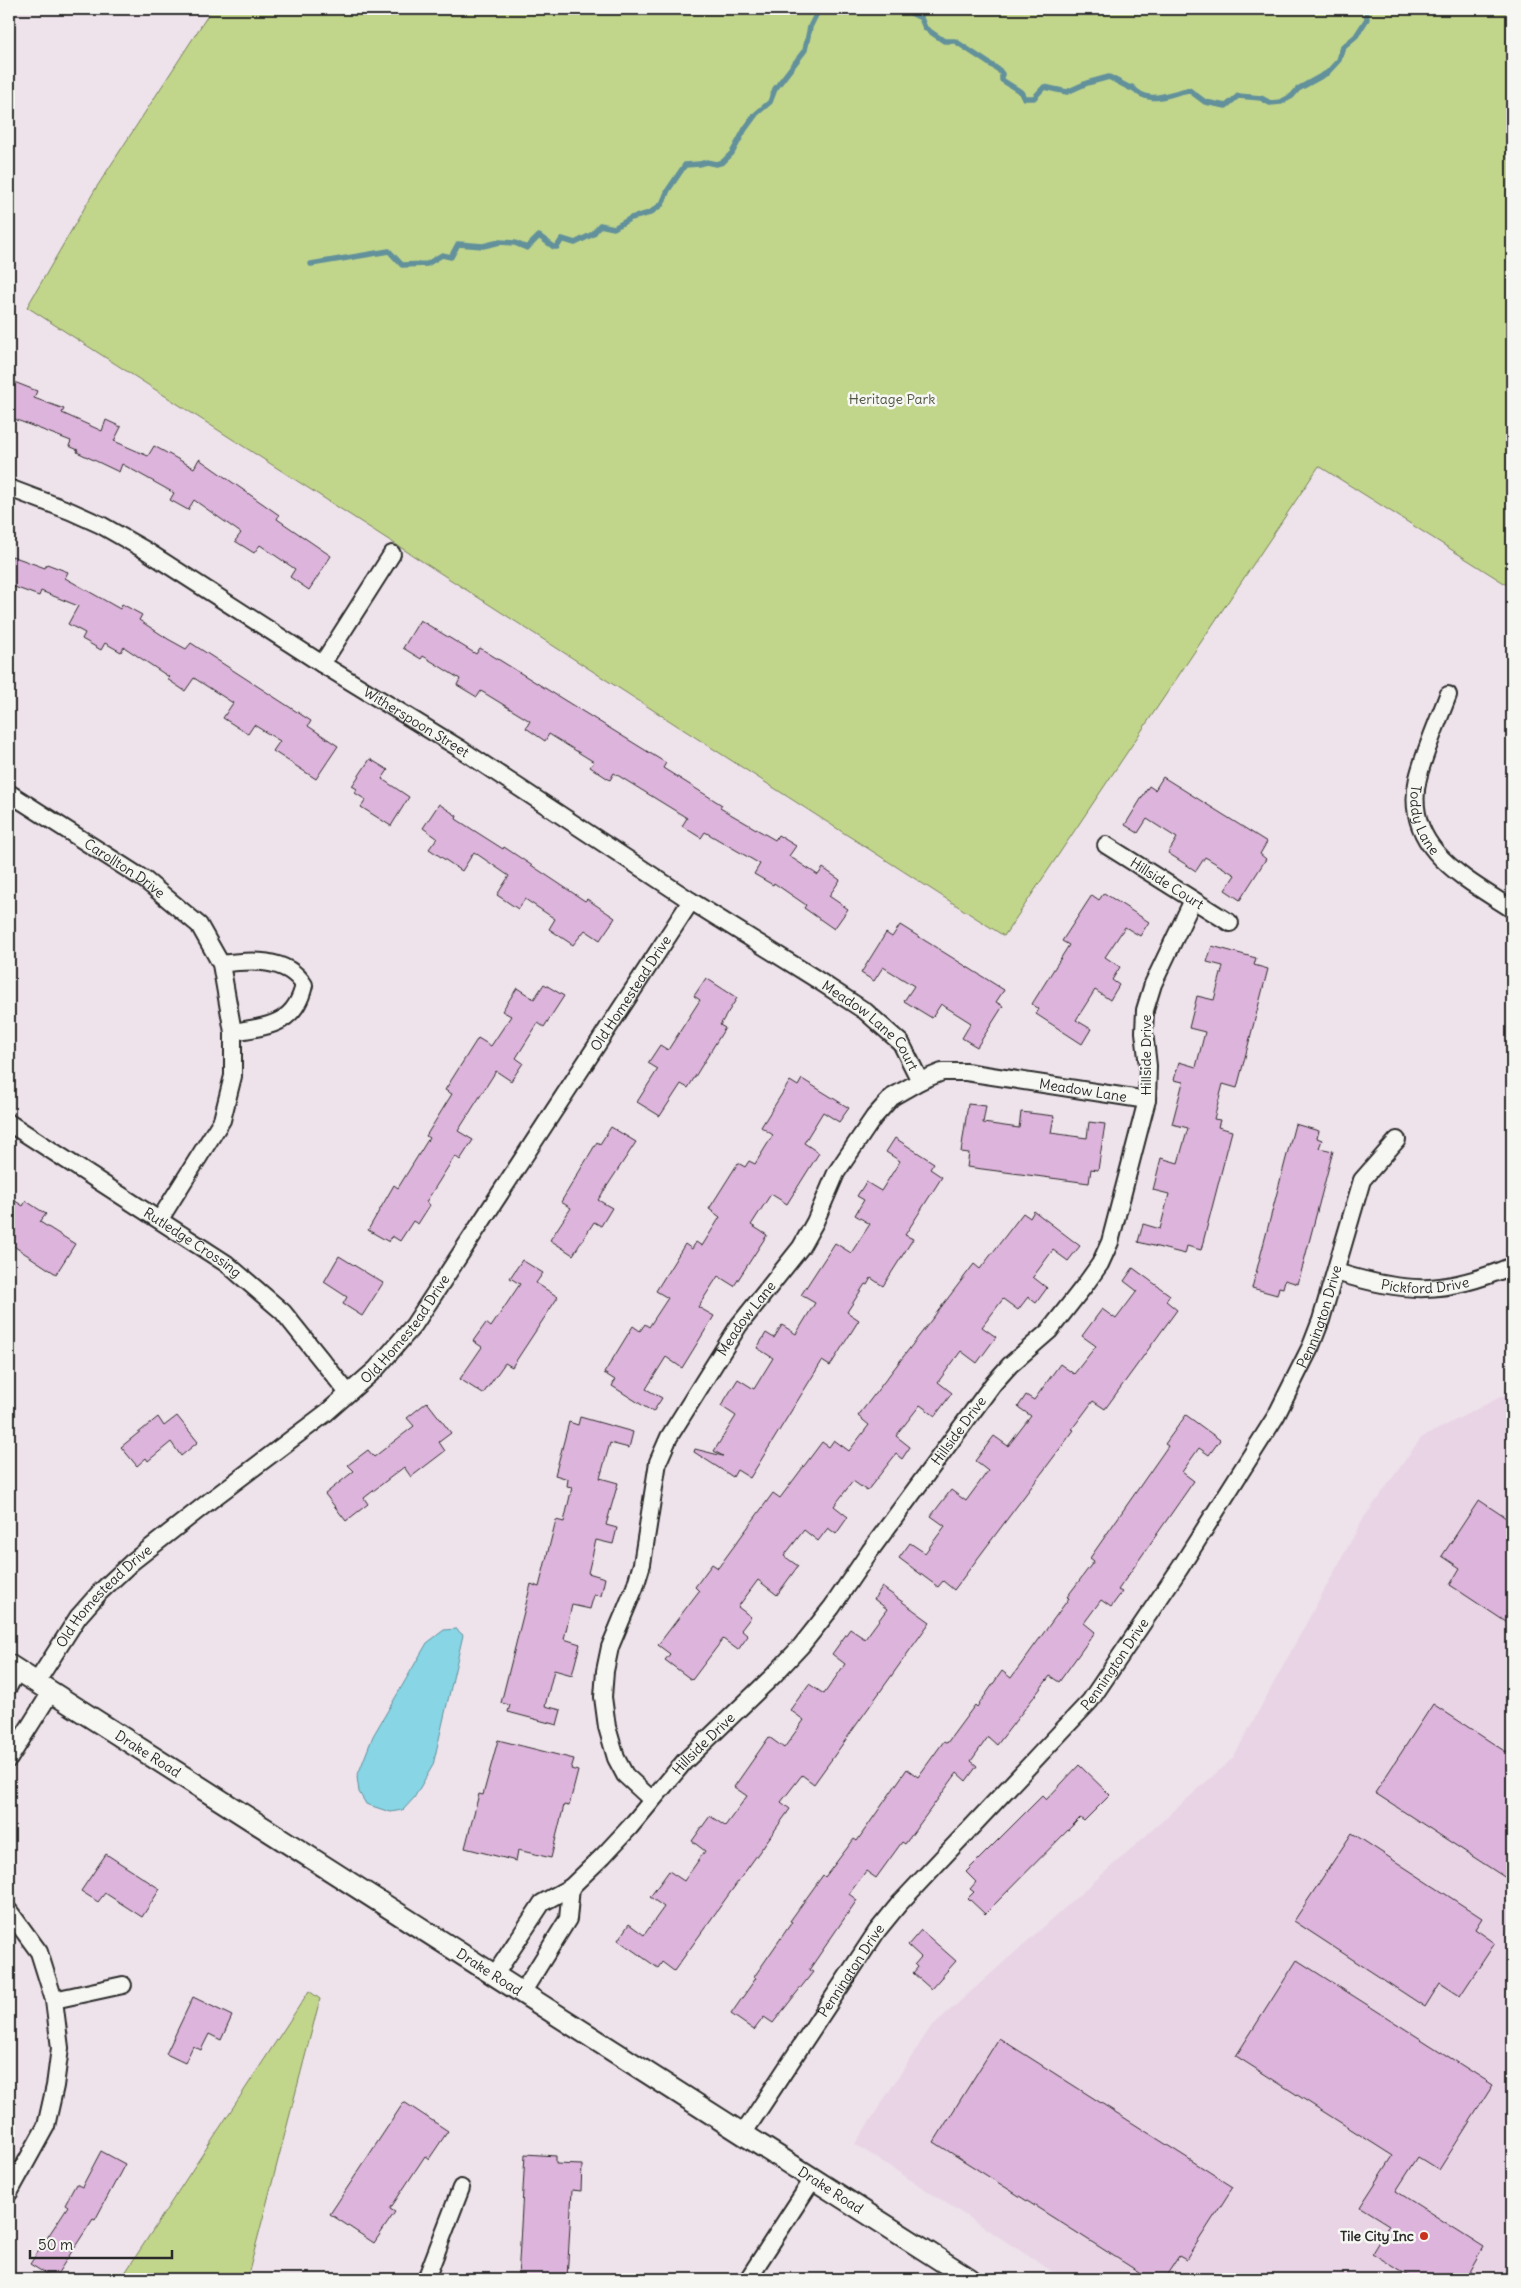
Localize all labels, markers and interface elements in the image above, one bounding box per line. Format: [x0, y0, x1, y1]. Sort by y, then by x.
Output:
park label: Heritage Park [849, 390, 935, 408]
street label: Witherspoon Street [360, 683, 473, 761]
street label: Toddy Lane [1406, 784, 1443, 859]
street label: Carollton Drive [81, 834, 169, 902]
street label: Hillside Court [1127, 853, 1207, 913]
street label: Old Homestead Drive [586, 932, 675, 1055]
street label: Meadow Lane Court [819, 976, 922, 1074]
street label: Hillside Drive [1137, 1014, 1155, 1096]
street label: Meadow Lane [1038, 1074, 1128, 1106]
street label: Rutledge Crossing [140, 1203, 245, 1281]
street label: Pennington Drive [1292, 1263, 1346, 1371]
street label: Old Homestead Drive [357, 1271, 454, 1388]
street label: Pickford Drive [1380, 1273, 1471, 1297]
street label: Meadow Lane [713, 1277, 780, 1359]
street label: Hillside Drive [927, 1393, 990, 1469]
street label: Old Homestead Drive [52, 1541, 156, 1651]
street label: Pennington Drive [1077, 1615, 1152, 1714]
street label: Hillside Drive [668, 1709, 739, 1778]
street label: Drake Road [112, 1726, 184, 1781]
street label: Pennington Drive [814, 1920, 888, 2020]
street label: Drake Road [453, 1944, 525, 1999]
street label: Drake Road [794, 2162, 867, 2218]
place label: Tile City Inc [1340, 2227, 1414, 2245]
scale bar [30, 2228, 172, 2260]
marker: Tile City Inc [1418, 2230, 1430, 2242]
text: 50 m [38, 2235, 73, 2254]

